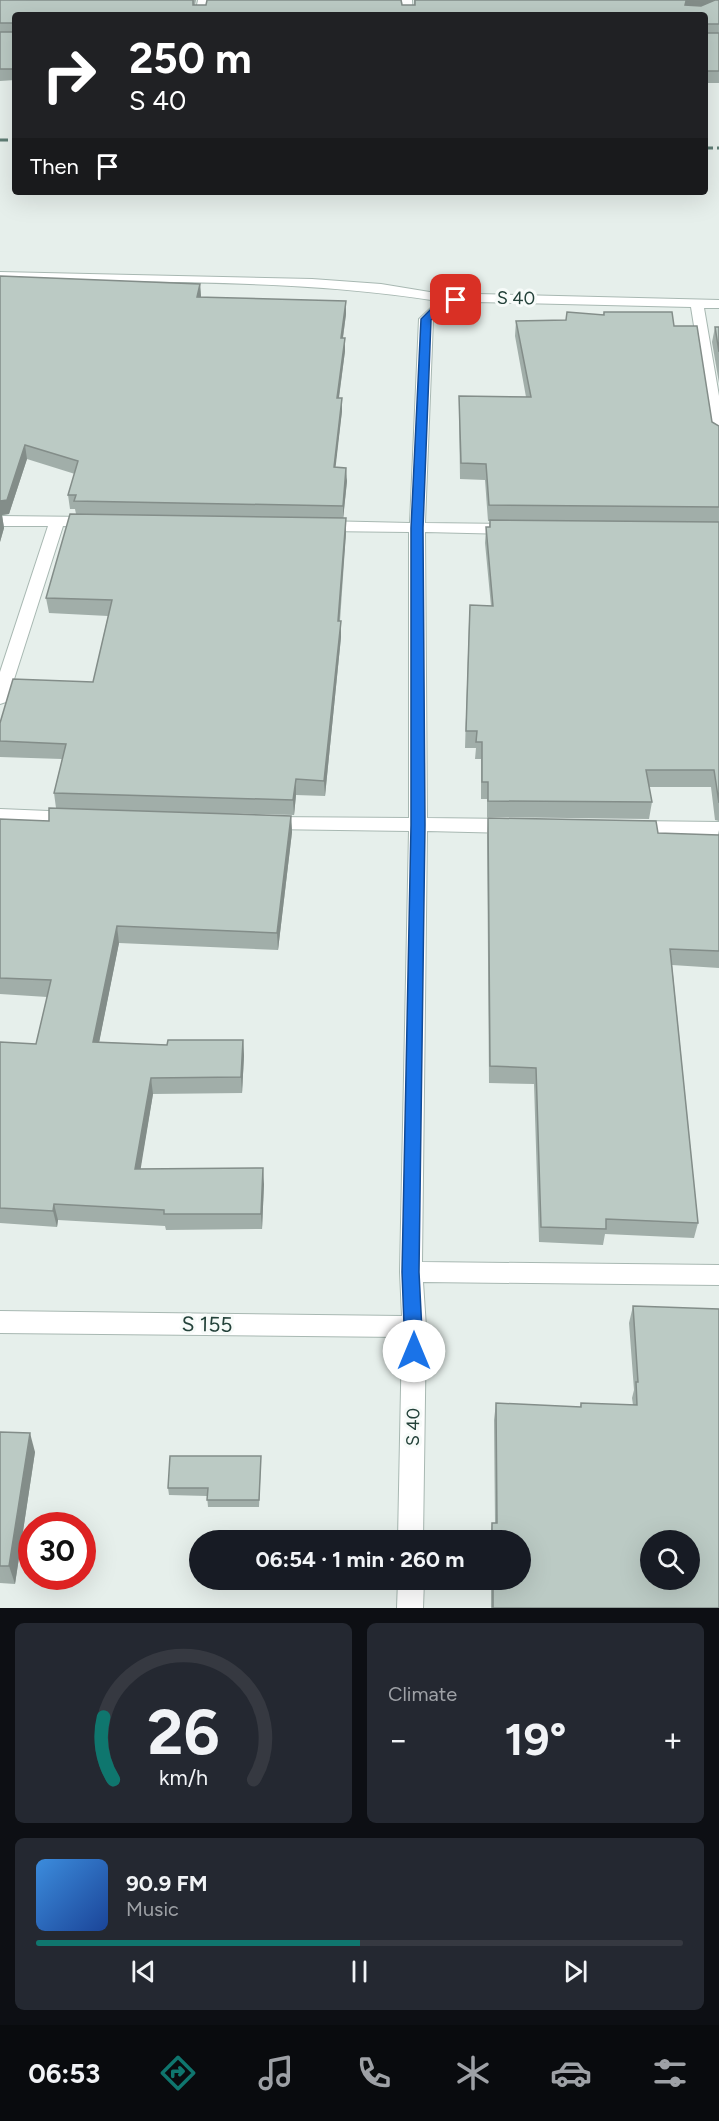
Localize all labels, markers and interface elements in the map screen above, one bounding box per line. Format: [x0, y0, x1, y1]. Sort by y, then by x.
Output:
text: 250 m [129, 33, 252, 84]
icon: right [30, 36, 108, 114]
text: S 40 [129, 84, 186, 117]
icon: arrive [91, 150, 124, 183]
text: Then [30, 153, 79, 180]
pin [430, 274, 481, 325]
icon: arrive [439, 283, 472, 316]
street label: S 40 [497, 287, 535, 309]
street label: S 155 [181, 1311, 233, 1337]
position arrow [382, 1319, 446, 1383]
street label: S 40 [402, 1408, 424, 1446]
speed limit sign: 30 [18, 1512, 96, 1590]
map controls [640, 1530, 700, 1590]
button: search [640, 1530, 700, 1590]
text: 06:54 · 1 min · 260 m [256, 1546, 464, 1573]
text: Climate [388, 1682, 457, 1706]
text: 26 [147, 1695, 220, 1770]
text: 19° [504, 1712, 567, 1766]
text: − [388, 1720, 409, 1759]
text: + [662, 1720, 683, 1759]
text: km/h [159, 1765, 208, 1790]
text: 90.9 FM [126, 1870, 208, 1897]
text: Music [126, 1897, 179, 1921]
icon: previous [127, 1955, 160, 1988]
icon: pause [343, 1955, 376, 1988]
icon: next [559, 1955, 592, 1988]
icon: directions [157, 2052, 199, 2094]
icon: music [255, 2052, 297, 2094]
icon: phone [353, 2052, 395, 2094]
icon: climate [452, 2052, 494, 2094]
icon: car [550, 2052, 592, 2094]
icon: filters [649, 2052, 691, 2094]
text: 06:53 [28, 2057, 100, 2090]

